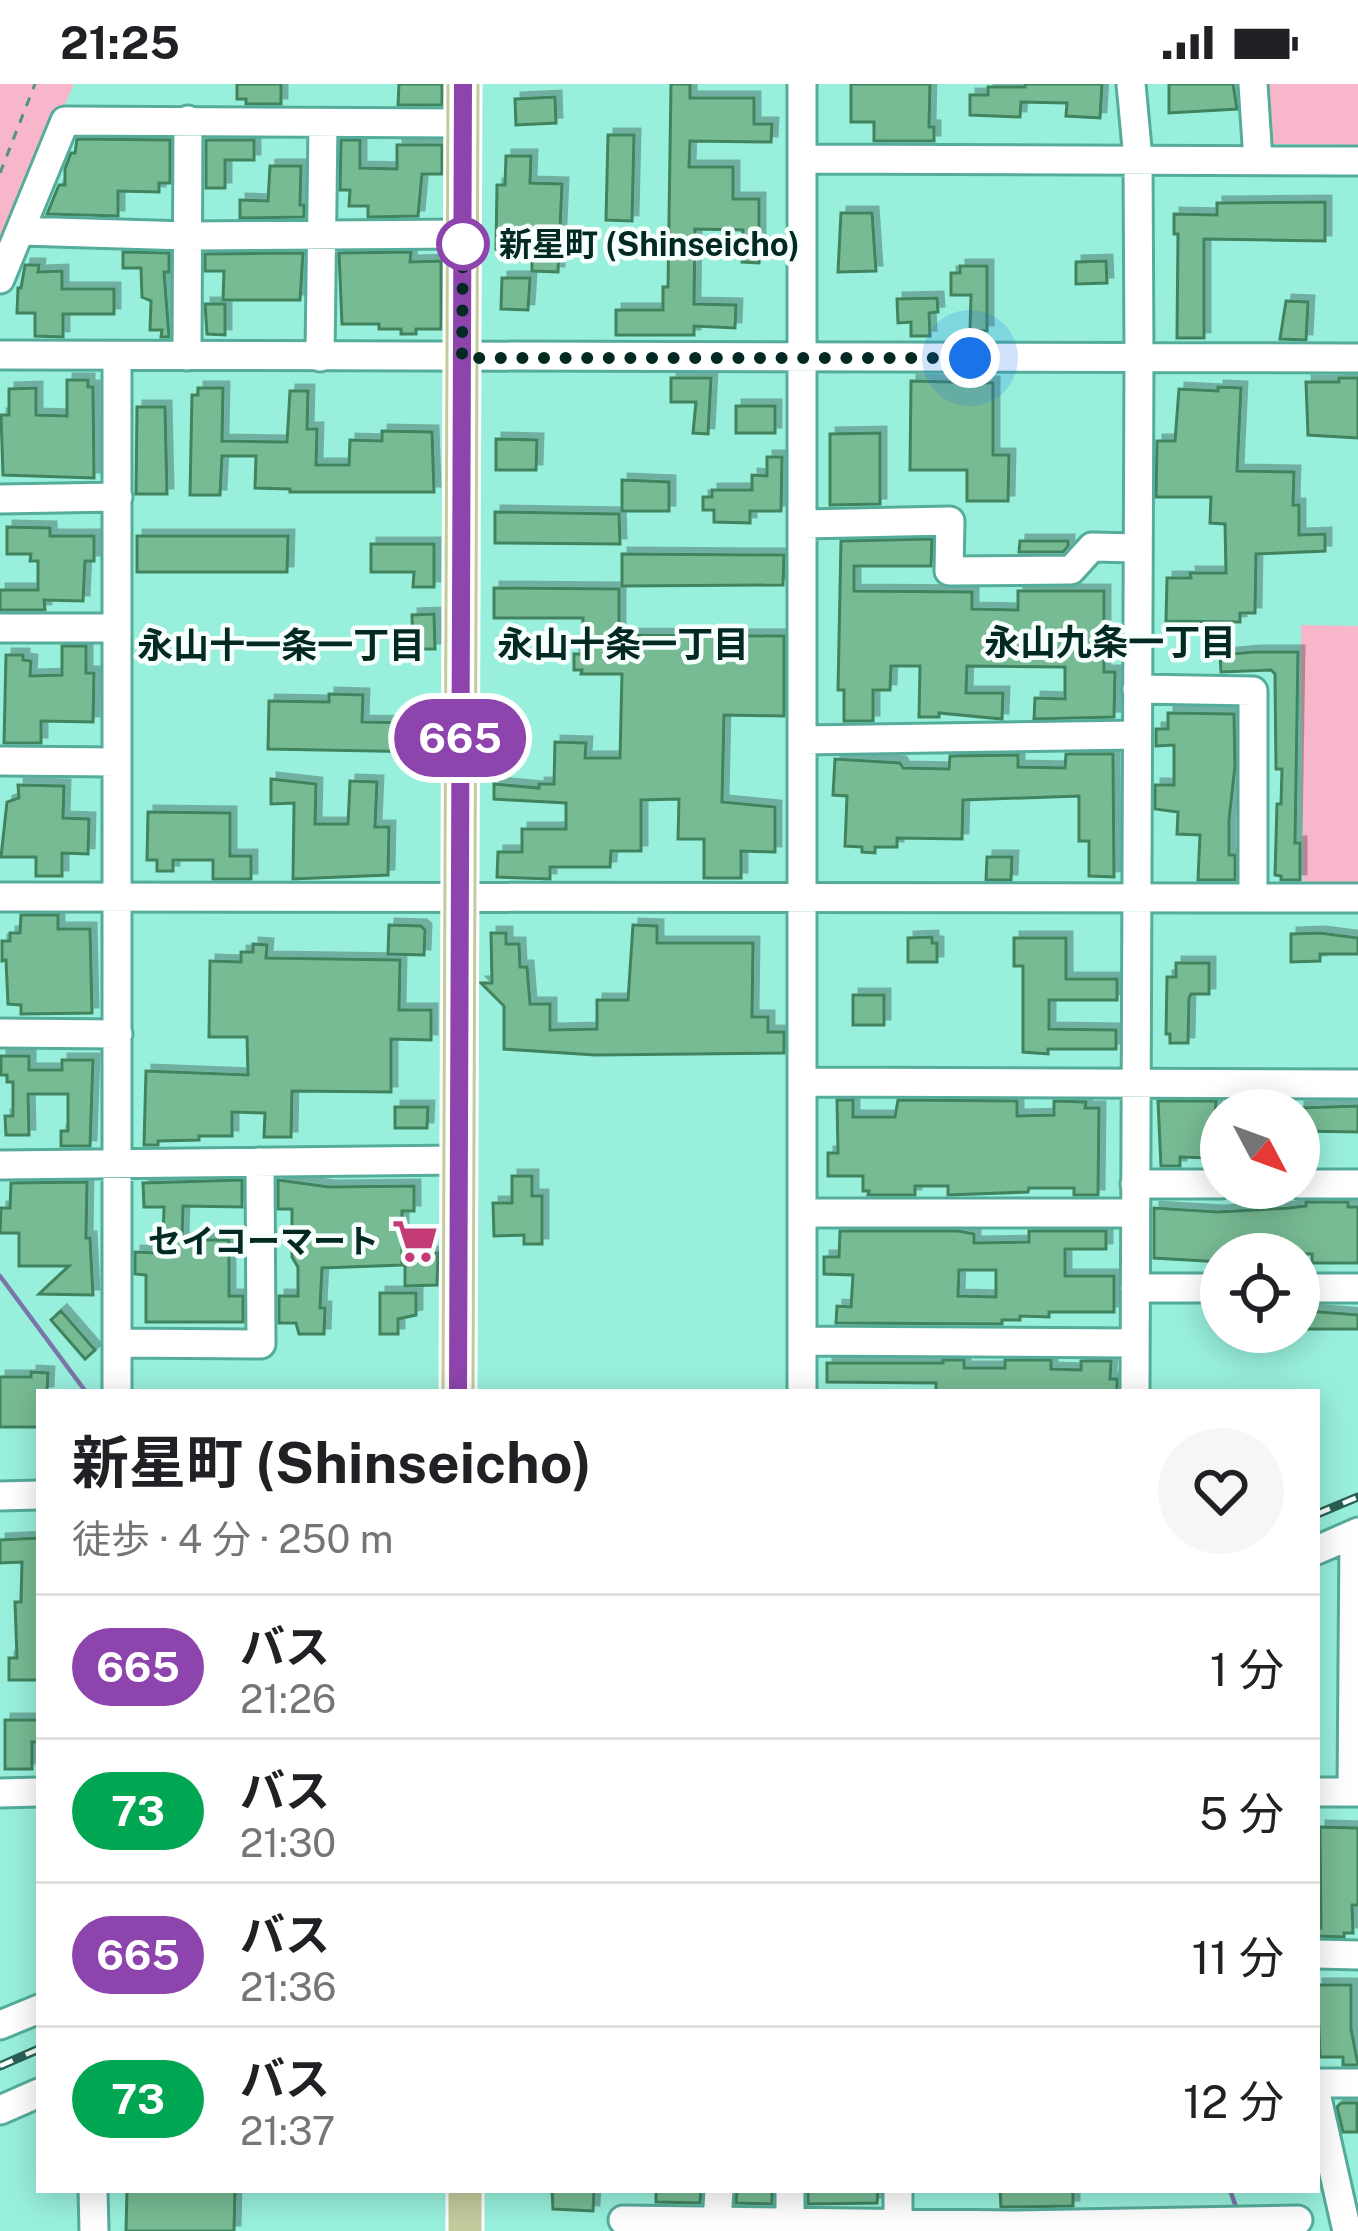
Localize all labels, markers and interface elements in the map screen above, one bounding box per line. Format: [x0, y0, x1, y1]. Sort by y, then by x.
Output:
text: 21:25 [60, 16, 180, 69]
marker: 新星町 (Shinseicho) [438, 219, 488, 269]
place label: 新星町 (Shinseicho) [499, 225, 800, 263]
your location [940, 328, 1000, 388]
district label: 永山九条一丁目 [984, 621, 1236, 663]
district label: 永山十条一丁目 [497, 623, 749, 665]
district label: 永山十一条一丁目 [137, 624, 425, 666]
line badge: 665 [391, 699, 529, 777]
text: 665 [418, 713, 502, 762]
north arrow [1200, 1089, 1320, 1209]
map controls [1200, 1089, 1320, 1353]
supermarket icon: セイコーマート [390, 1216, 440, 1266]
place label: セイコーマート [148, 1222, 379, 1260]
button: locate [1200, 1233, 1320, 1353]
button: heart [1158, 1428, 1284, 1554]
text: 新星町 (Shinseicho) [72, 1429, 592, 1496]
text: 徒歩 · 4 分 · 250 m [72, 1516, 394, 1562]
text: バス [240, 1620, 330, 1673]
text: 665 [96, 1642, 180, 1691]
text: 1 分 [1210, 1643, 1284, 1696]
text: 21:26 [240, 1676, 336, 1722]
text: バス [240, 1764, 330, 1817]
text: 73 [111, 1786, 165, 1835]
text: 5 分 [1199, 1787, 1284, 1840]
text: 21:30 [240, 1820, 336, 1866]
text: バス [240, 1908, 330, 1961]
text: 665 [96, 1930, 180, 1979]
text: 11 分 [1191, 1931, 1284, 1984]
text: 21:36 [240, 1964, 337, 2010]
text: バス [240, 2052, 330, 2105]
text: 73 [111, 2074, 165, 2123]
text: 12 分 [1183, 2075, 1284, 2128]
text: 21:37 [240, 2108, 335, 2154]

